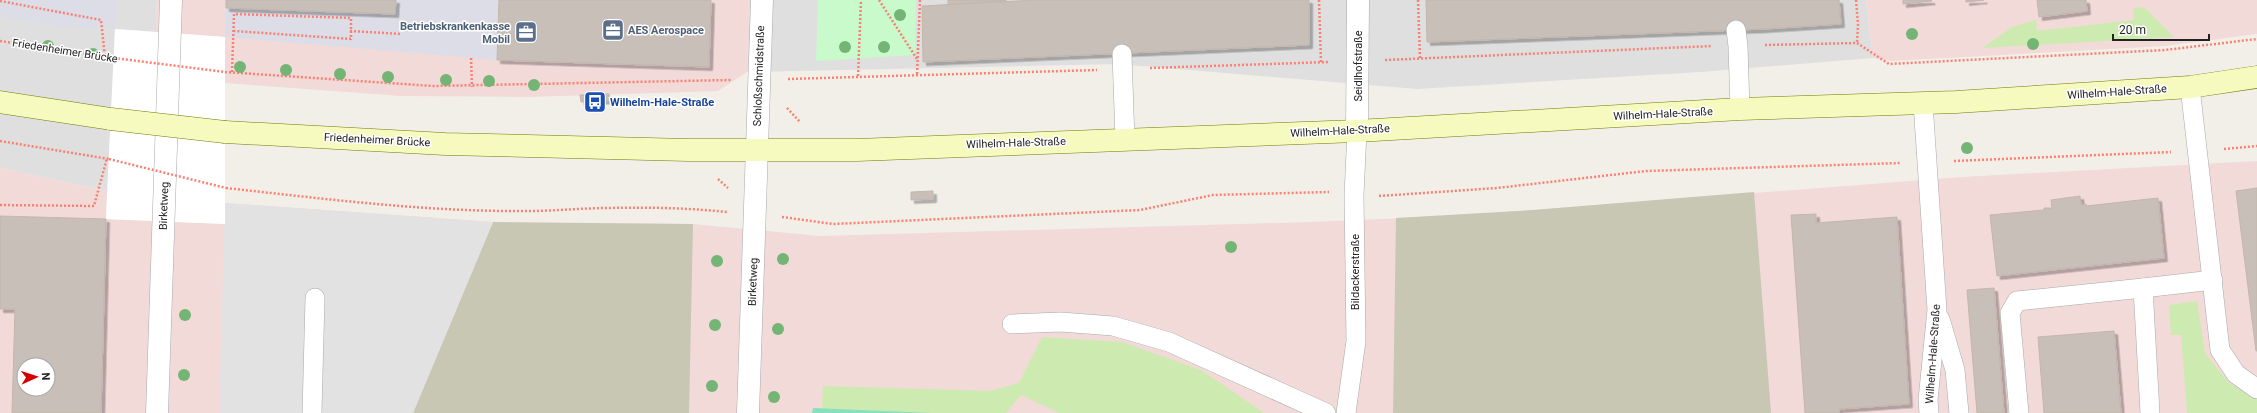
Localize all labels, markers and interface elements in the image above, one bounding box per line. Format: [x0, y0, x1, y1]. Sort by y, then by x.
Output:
scale bar [2113, 16, 2209, 42]
office icon: AES Aerospace [600, 17, 626, 43]
office icon: Betriebskrankenkasse Mobil [513, 19, 539, 45]
place label: Betriebskrankenkasse Mobil [400, 20, 510, 46]
text: 20 m [2119, 23, 2146, 37]
place label: AES Aerospace [628, 24, 704, 37]
street label: Schloßschmidstraße [751, 25, 767, 127]
street label: Seidlhofstraße [1352, 30, 1365, 102]
street label: Friedenheimer Brücke [11, 36, 119, 66]
street label: Wilhelm-Hale-Straße [2067, 82, 2167, 102]
bus stop icon: Wilhelm-Hale-Straße [582, 89, 608, 115]
place label: Wilhelm-Hale-Straße [610, 96, 714, 109]
street label: Wilhelm-Hale-Straße [1613, 105, 1713, 123]
street label: Wilhelm-Hale-Straße [1290, 122, 1390, 140]
street label: Friedenheimer Brücke [323, 131, 431, 149]
street label: Wilhelm-Hale-Straße [966, 135, 1066, 151]
street label: Birketweg [157, 182, 171, 230]
street label: Bildackerstraße [1349, 234, 1362, 310]
street label: Birketweg [746, 258, 760, 306]
street label: Wilhelm-Hale-Straße [1923, 304, 1943, 404]
north arrow [16, 357, 56, 397]
text: N [39, 372, 52, 381]

